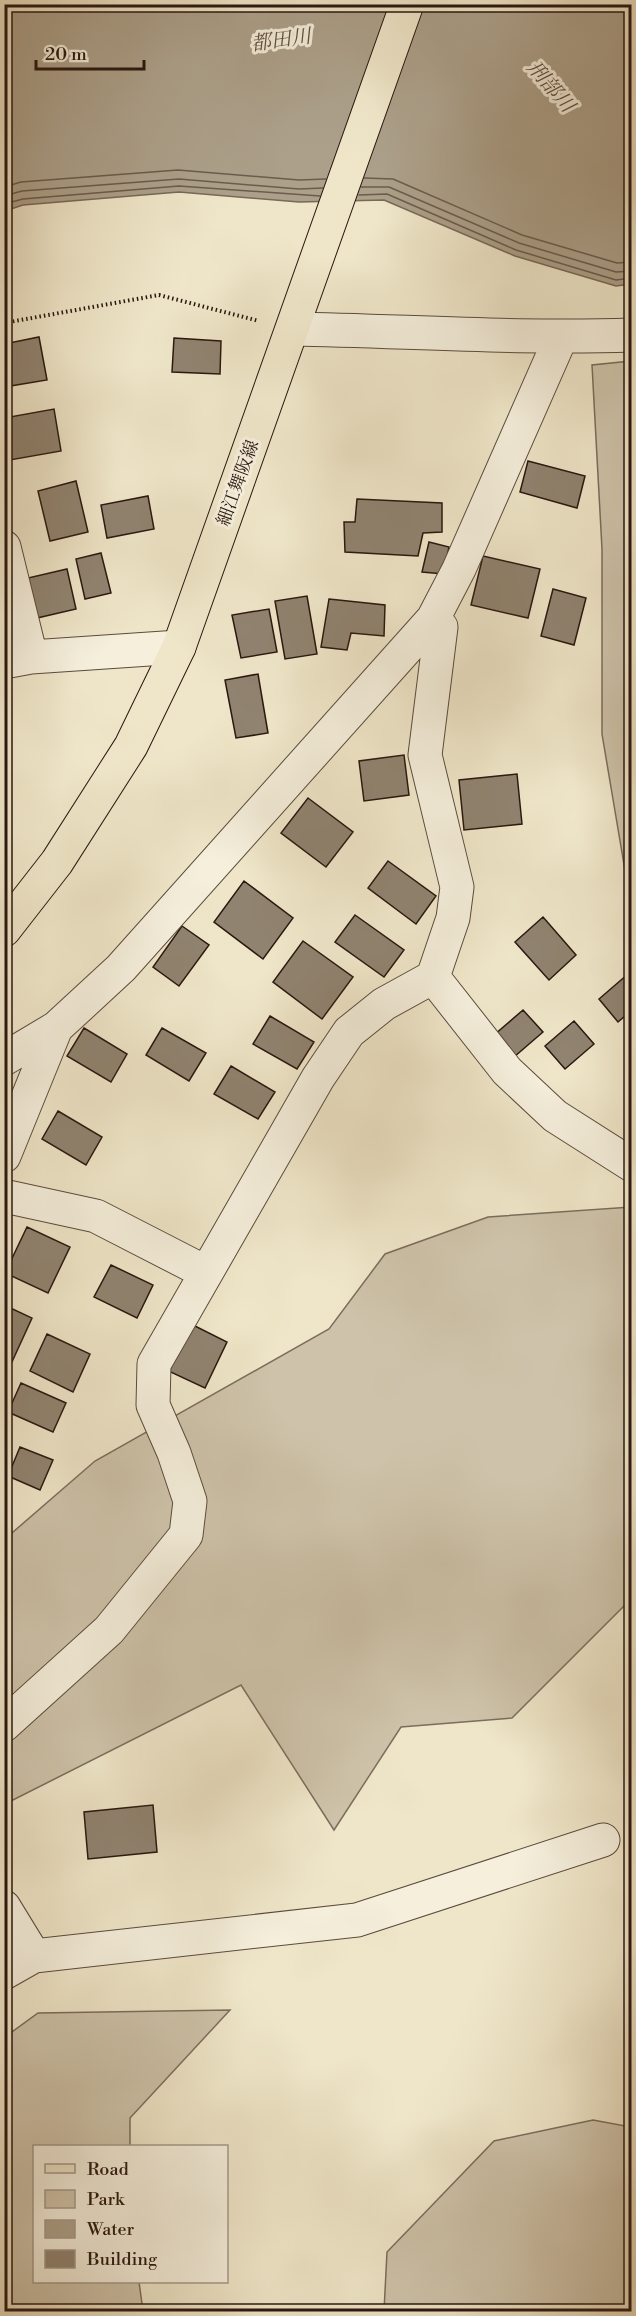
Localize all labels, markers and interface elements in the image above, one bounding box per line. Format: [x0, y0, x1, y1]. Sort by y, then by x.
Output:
water label: 都田川 [250, 24, 314, 58]
scale bar [36, 33, 144, 71]
text: 20 m [45, 43, 87, 66]
water label: 刑部川 [521, 56, 580, 119]
street label: 細江舞阪線 [212, 437, 264, 529]
legend [33, 2145, 228, 2283]
text: Road [87, 2158, 130, 2181]
text: Park [87, 2188, 126, 2211]
text: Water [86, 2218, 135, 2241]
text: Building [86, 2248, 158, 2271]

